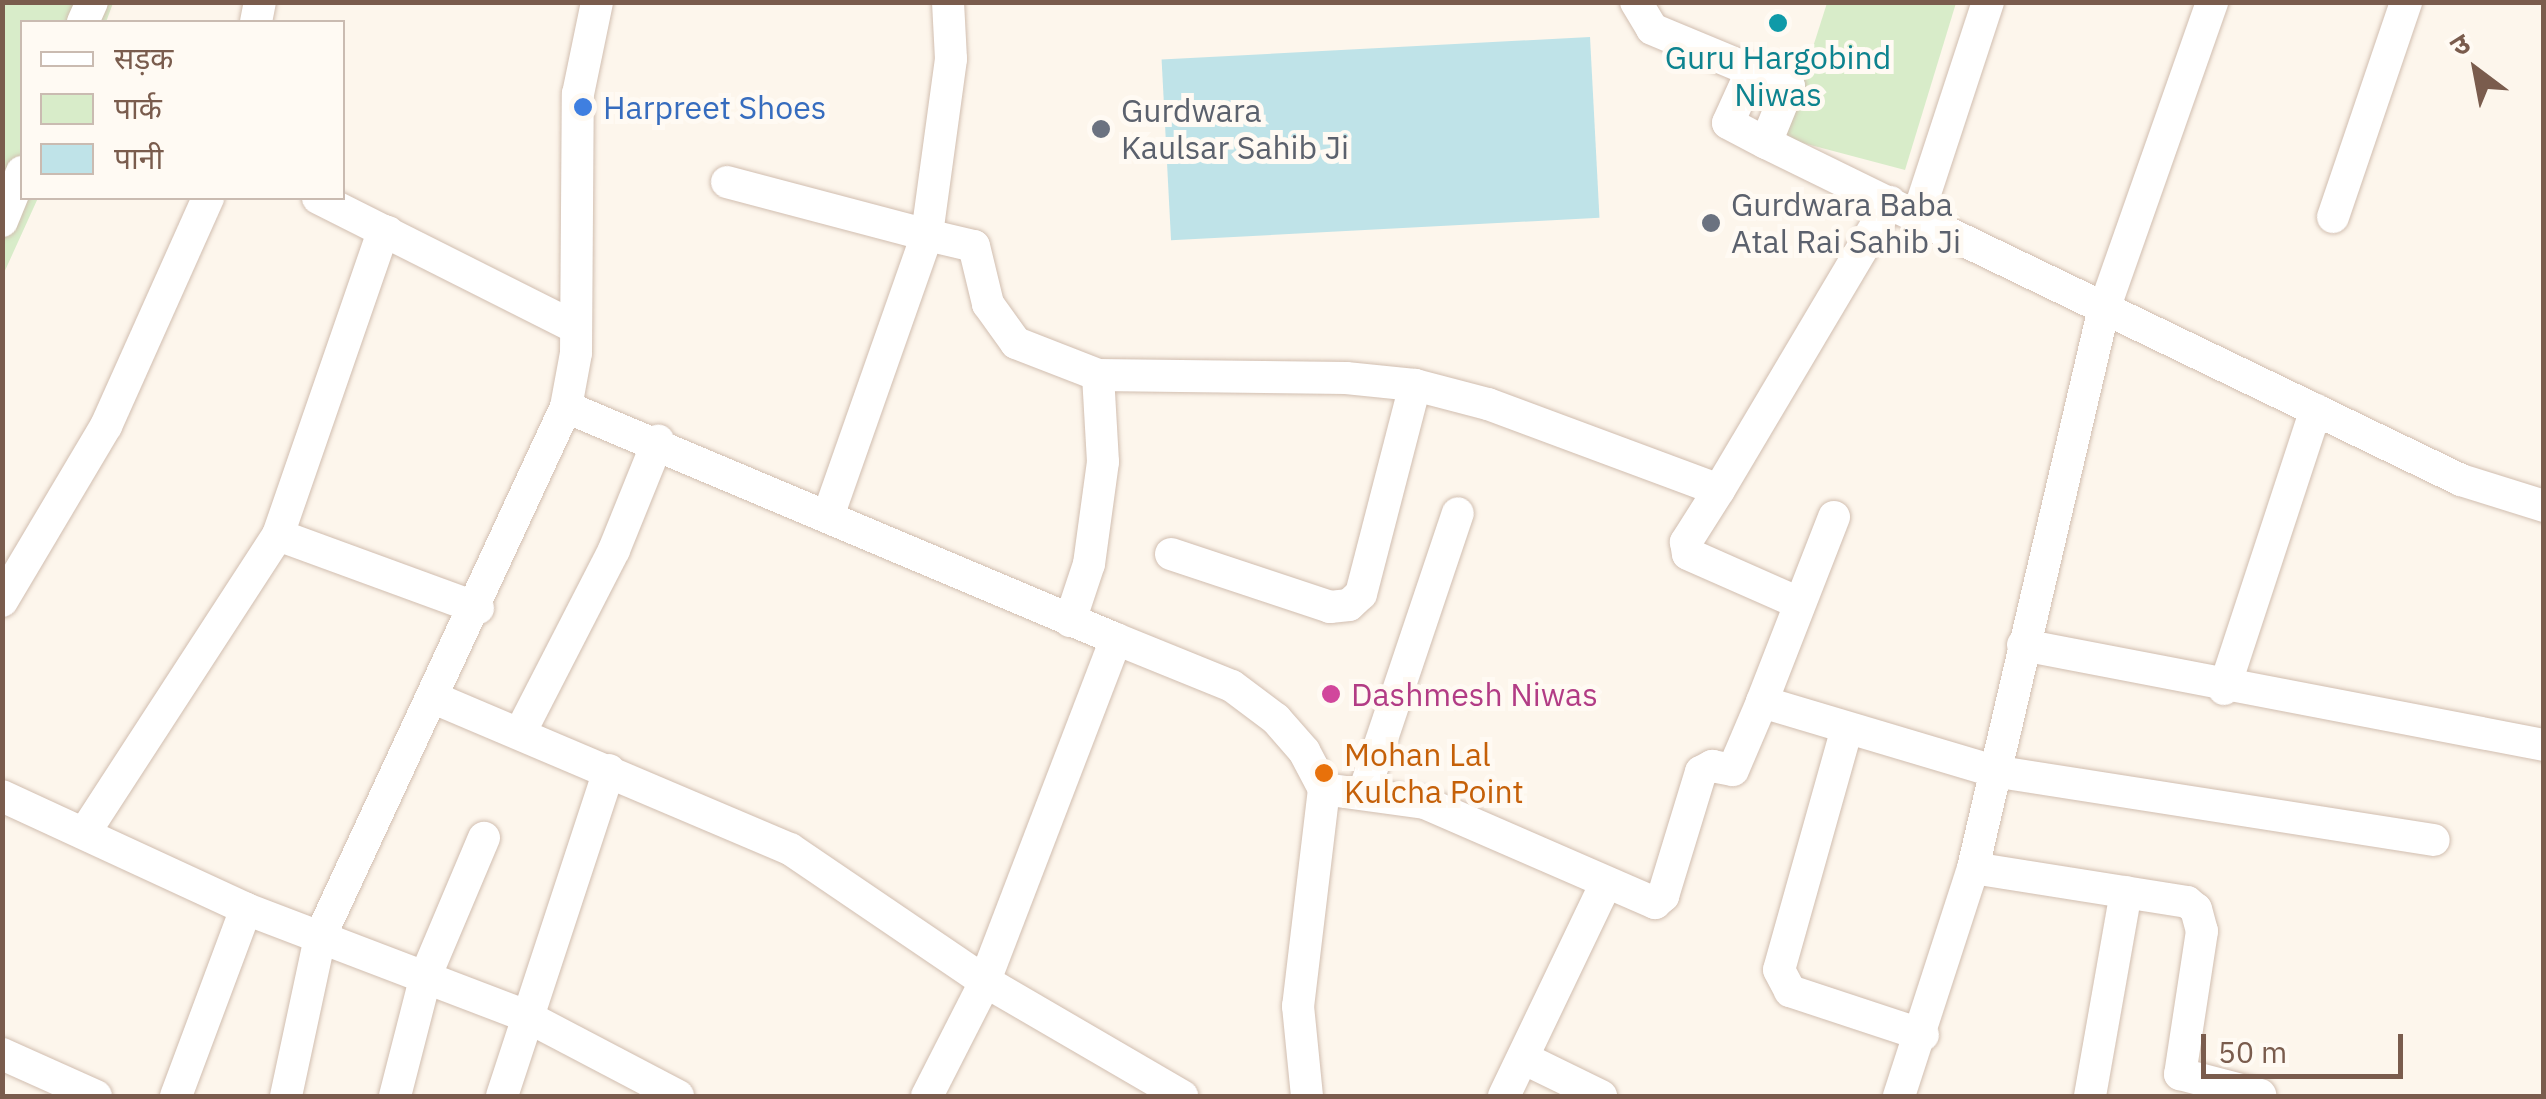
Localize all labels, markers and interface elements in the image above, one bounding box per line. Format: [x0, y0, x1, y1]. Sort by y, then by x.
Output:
marker: Guru Hargobind Niwas [1767, 12, 1789, 34]
legend [20, 20, 345, 200]
north arrow [2426, 20, 2526, 120]
text: उ [2443, 24, 2477, 64]
text: सड़क [114, 38, 173, 77]
place label: Guru Hargobind Niwas [1665, 39, 1891, 114]
text: पार्क [114, 88, 162, 127]
place label: Harpreet Shoes [603, 88, 826, 126]
place label: Gurdwara Kaulsar Sahib Ji [1121, 92, 1349, 167]
marker: Harpreet Shoes [572, 96, 594, 118]
marker: Gurdwara Kaulsar Sahib Ji [1090, 118, 1112, 140]
text: पानी [114, 138, 163, 177]
place label: Gurdwara Baba Atal Rai Sahib Ji [1731, 186, 1961, 261]
marker: Gurdwara Baba Atal Rai Sahib Ji [1700, 212, 1722, 234]
place label: Dashmesh Niwas [1351, 675, 1598, 713]
marker: Dashmesh Niwas [1320, 683, 1342, 705]
place label: Mohan Lal Kulcha Point [1344, 736, 1524, 811]
marker: Mohan Lal Kulcha Point [1313, 762, 1335, 784]
scale bar [2206, 1014, 2408, 1076]
text: 50 m [2218, 1032, 2287, 1071]

